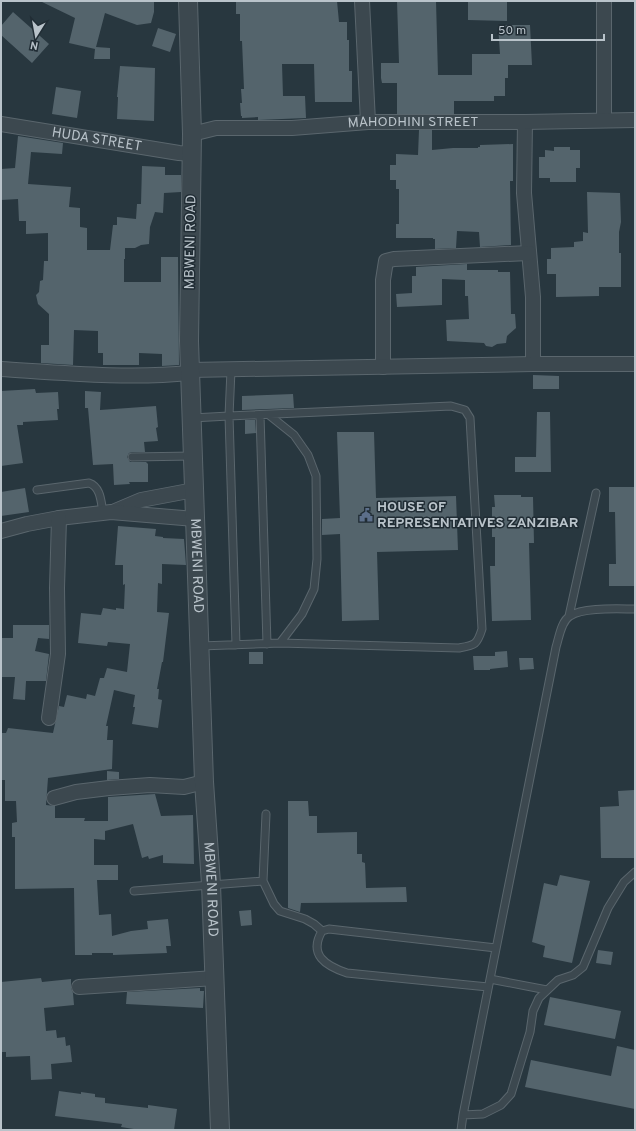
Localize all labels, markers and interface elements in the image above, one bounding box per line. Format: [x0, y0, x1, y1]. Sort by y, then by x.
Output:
north arrow [16, 16, 56, 56]
scale bar [492, 16, 604, 42]
text: 50 m [498, 23, 526, 39]
text: N [29, 37, 39, 52]
street label: MAHODHINI STREET [347, 114, 478, 132]
street label: HUDA STREET [50, 124, 143, 155]
street label: MBWENI ROAD [182, 194, 200, 290]
place label: HOUSE OF REPRESENTATIVES ZANZIBAR [377, 499, 578, 532]
public building icon: HOUSE OF REPRESENTATIVES ZANZIBAR [358, 507, 374, 523]
street label: MBWENI ROAD [187, 518, 207, 614]
street label: MBWENI ROAD [200, 841, 221, 937]

